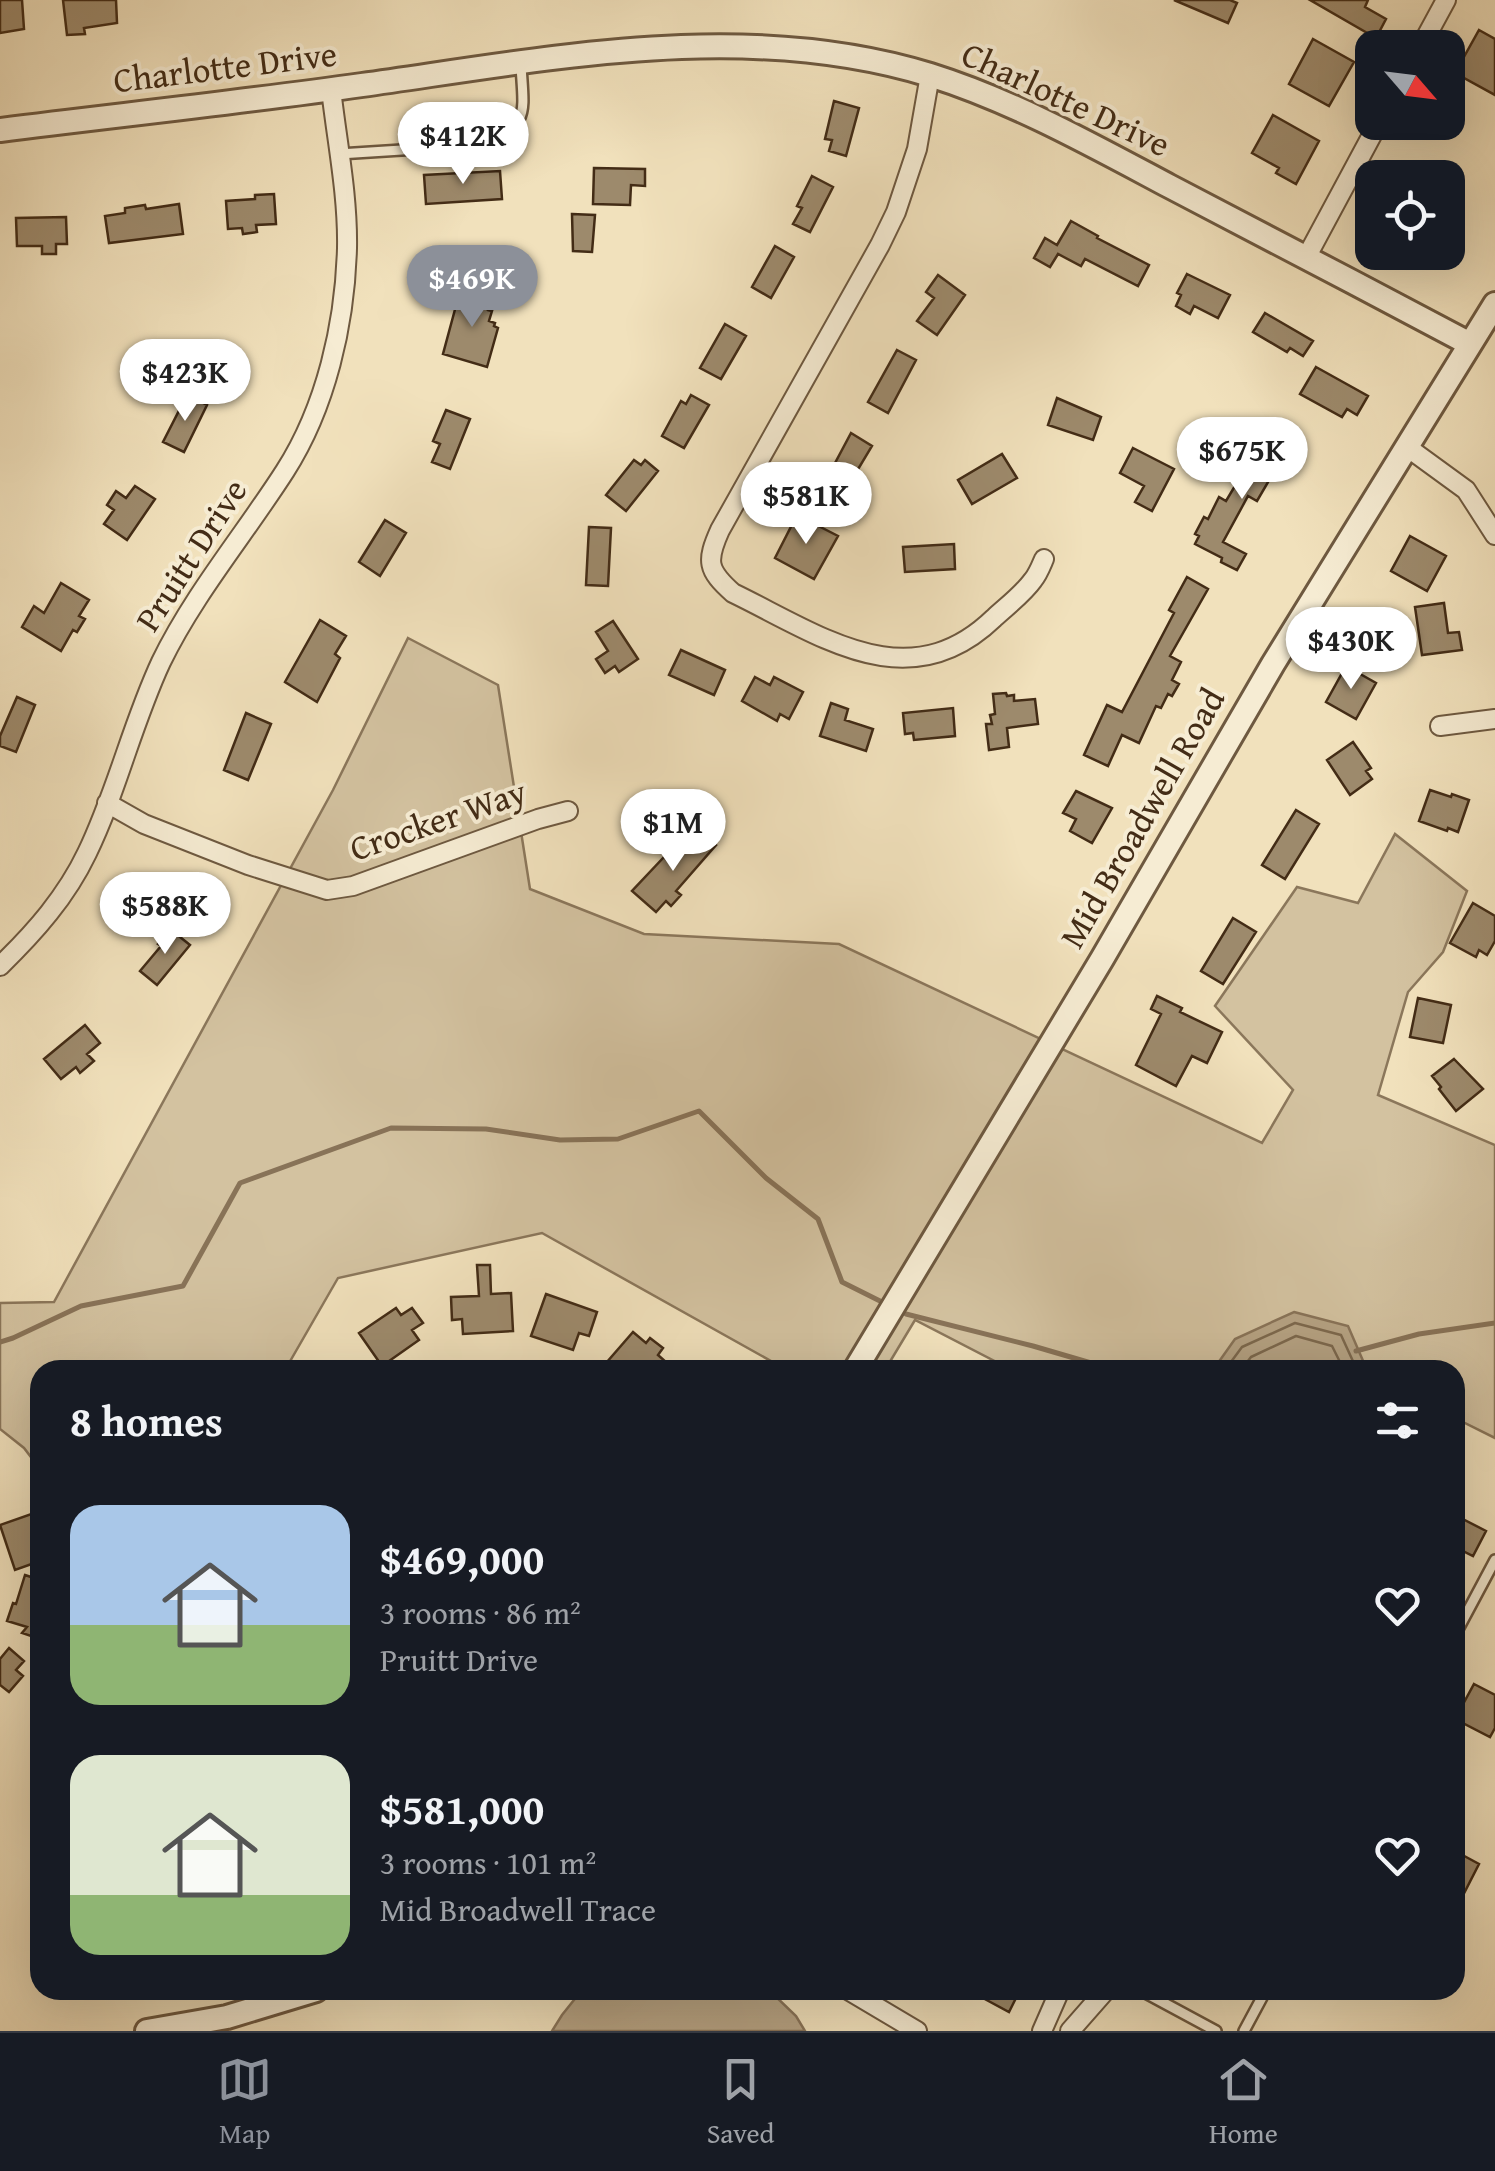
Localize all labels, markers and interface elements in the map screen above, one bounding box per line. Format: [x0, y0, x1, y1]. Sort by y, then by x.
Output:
street label: Charlotte Drive [110, 28, 340, 106]
street label: Charlotte Drive [954, 28, 1179, 169]
north arrow [1355, 30, 1465, 140]
map controls [1355, 30, 1465, 270]
pin: $412K [393, 102, 533, 187]
text: $412K [420, 111, 506, 158]
button: locate [1355, 160, 1465, 270]
pin: $469K [402, 245, 542, 330]
text: $469K [429, 254, 515, 301]
pin: $423K [115, 339, 255, 424]
text: $423K [142, 348, 228, 395]
pin: $675K [1172, 417, 1312, 502]
text: $675K [1199, 426, 1285, 473]
pin: $581K [736, 462, 876, 547]
street label: Pruitt Drive [122, 468, 259, 641]
text: $581K [763, 471, 849, 518]
pin: $430K [1281, 607, 1421, 692]
text: $430K [1308, 616, 1394, 663]
street label: Mid Broadwell Road [1046, 678, 1237, 957]
street label: Crocker Way [343, 765, 534, 874]
pin: $1M [625, 789, 721, 874]
text: $1M [643, 798, 703, 845]
pin: $588K [95, 872, 235, 957]
text: $588K [122, 881, 208, 928]
text: 8 homes [70, 1390, 223, 1451]
icon: filters [1370, 1393, 1425, 1448]
text: $469,000 [380, 1528, 544, 1589]
icon: home [150, 1545, 270, 1665]
icon: heart [1370, 1578, 1425, 1633]
text: 3 rooms · 86 m² [380, 1589, 581, 1636]
text: Pruitt Drive [380, 1636, 538, 1683]
text: $581,000 [380, 1778, 544, 1839]
icon: home [150, 1795, 270, 1915]
icon: heart [1370, 1828, 1425, 1883]
text: 3 rooms · 101 m² [380, 1839, 596, 1886]
text: Mid Broadwell Trace [380, 1886, 656, 1933]
tab: Map [217, 2052, 272, 2153]
tab: Saved [707, 2052, 774, 2153]
tab: Home [1209, 2052, 1278, 2153]

